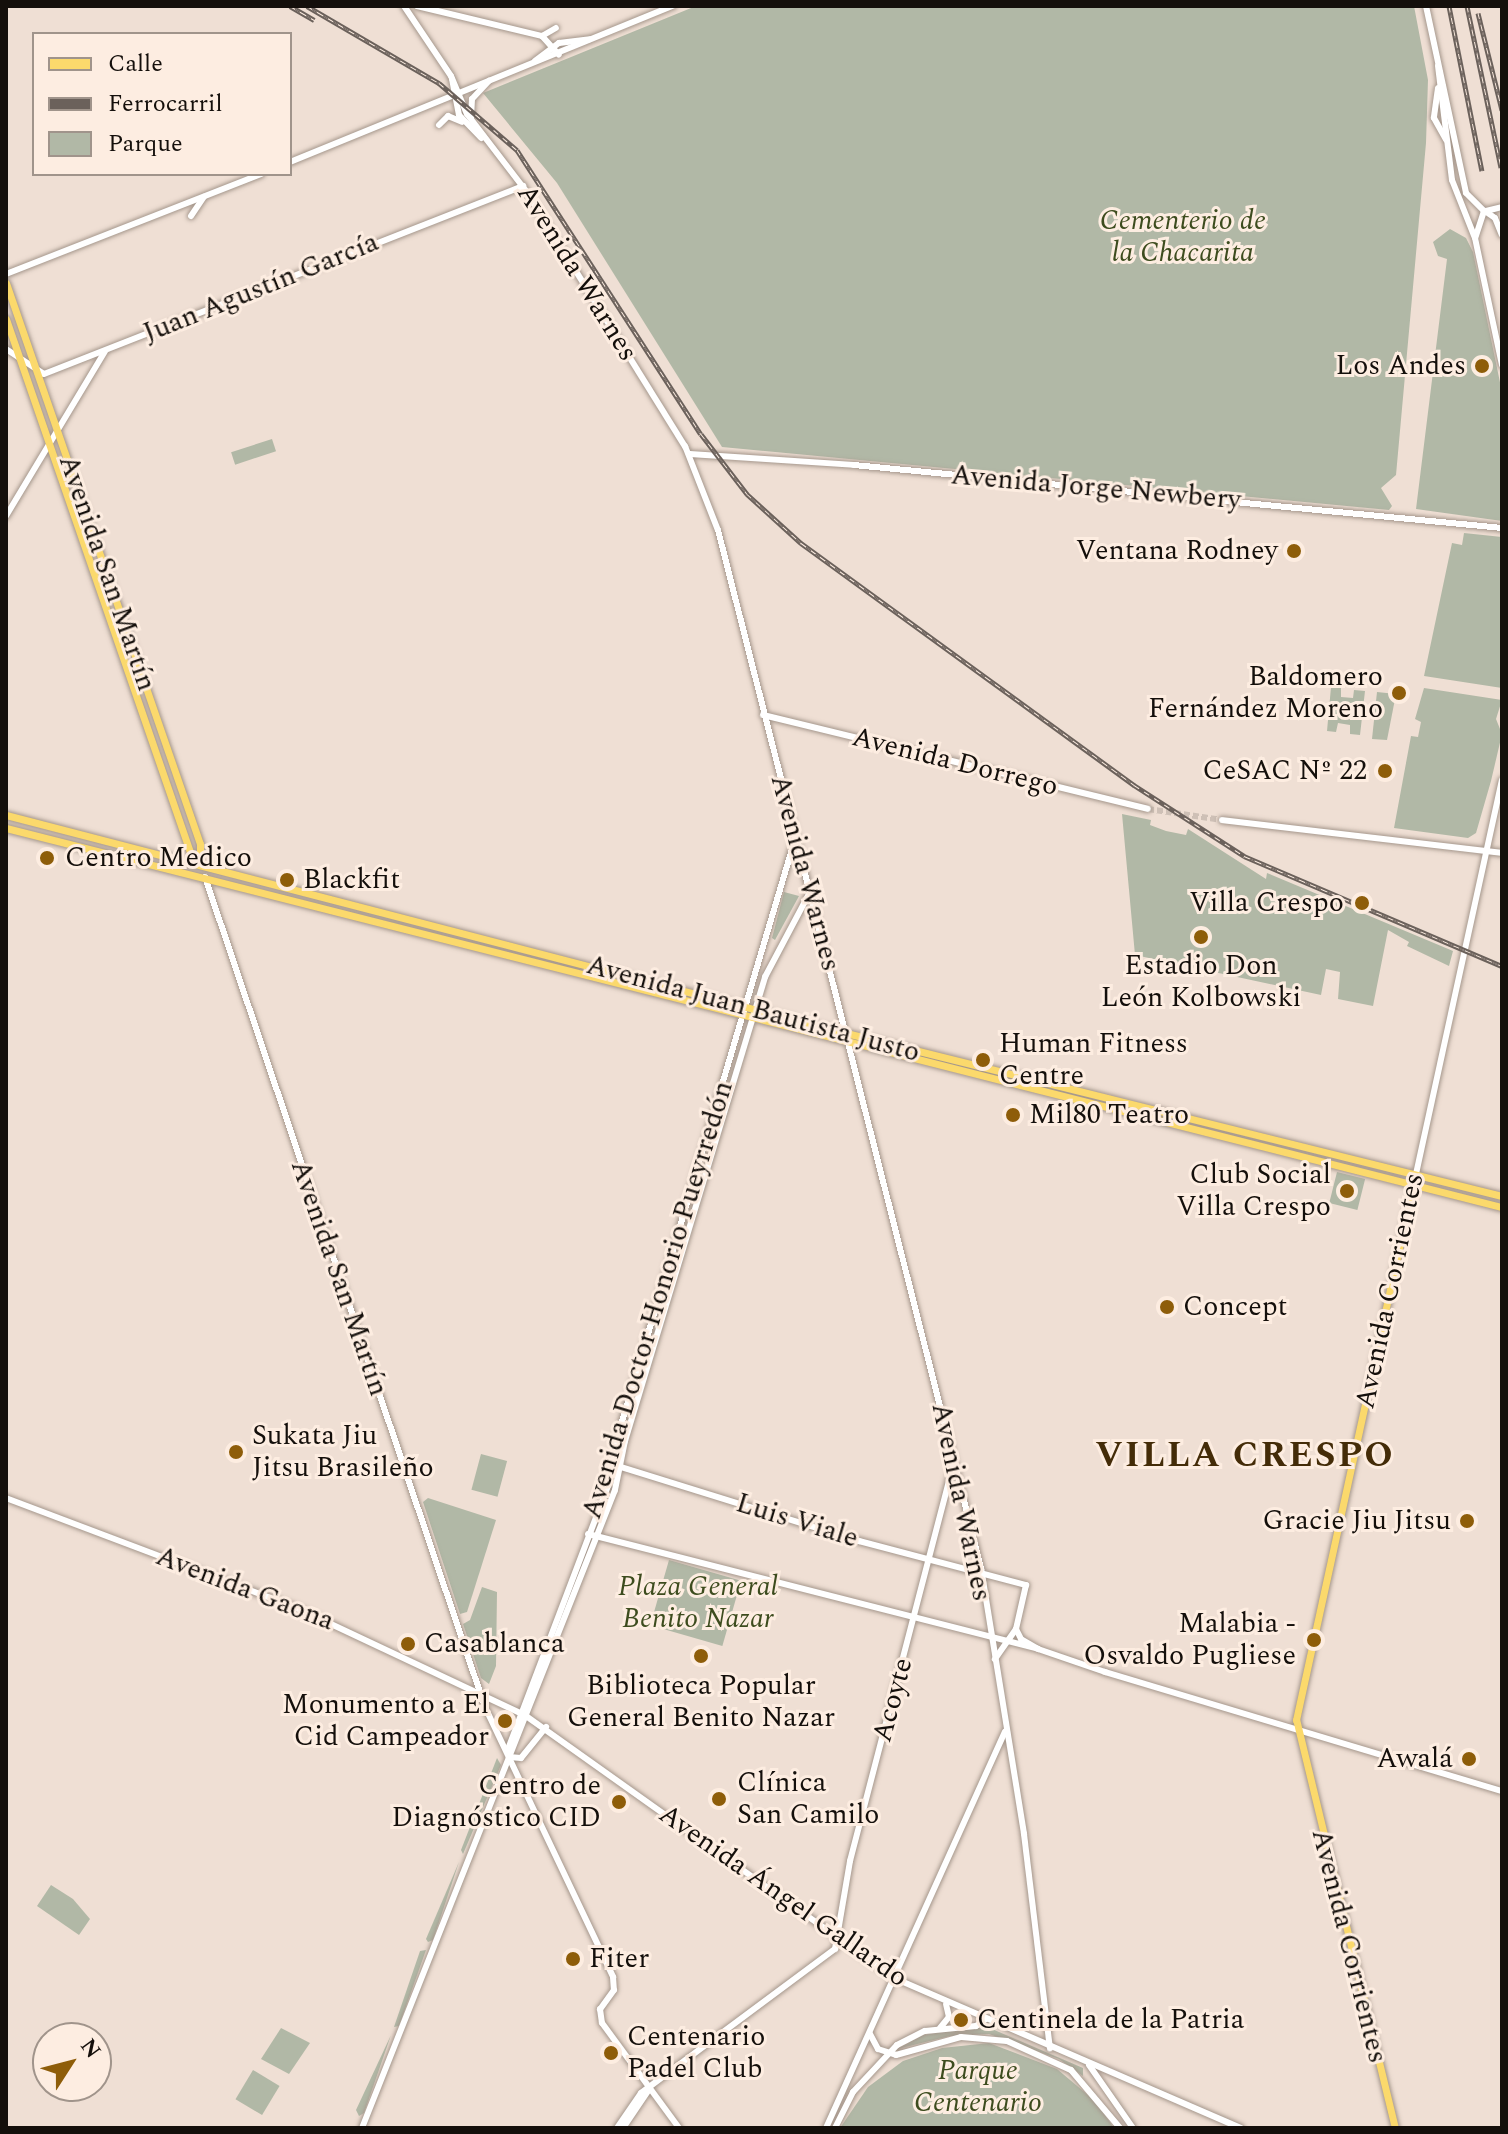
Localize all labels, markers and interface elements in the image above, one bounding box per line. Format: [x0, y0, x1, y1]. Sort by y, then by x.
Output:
legend [32, 32, 292, 176]
text: Calle [108, 46, 163, 82]
text: Ferrocarril [108, 86, 223, 122]
text: Parque [108, 126, 183, 162]
street label: Avenida Warnes [509, 179, 645, 367]
park label: Cementerio de la Chacarita [1100, 204, 1266, 270]
street label: Juan Agustín García [138, 225, 384, 351]
place label: Los Andes [1335, 349, 1466, 383]
marker: Los Andes [1473, 357, 1491, 375]
street label: Avenida San Martín [51, 451, 163, 695]
street label: Avenida Jorge Newbery [949, 459, 1243, 517]
place label: Ventana Rodney [1076, 534, 1278, 568]
marker: Ventana Rodney [1285, 542, 1303, 560]
place label: Baldomero Fernández Moreno [1148, 660, 1383, 726]
marker: Baldomero Fernández Moreno [1390, 684, 1408, 702]
street label: Avenida Dorrego [849, 720, 1061, 804]
place label: CeSAC Nº 22 [1202, 754, 1367, 788]
marker: CeSAC Nº 22 [1374, 760, 1396, 782]
street label: Avenida Warnes [763, 771, 847, 975]
place label: Centro Medico [65, 841, 252, 875]
marker: Centro Medico [36, 847, 58, 869]
place label: Blackfit [303, 863, 400, 897]
marker: Blackfit [278, 871, 296, 889]
place label: Villa Crespo [1189, 886, 1344, 920]
marker: Villa Crespo [1351, 892, 1373, 914]
marker: Estadio Don León Kolbowski [1192, 928, 1210, 946]
street label: Avenida Juan Bautista Justo [583, 948, 923, 1070]
place label: Estadio Don León Kolbowski [1101, 949, 1301, 1015]
place label: Human Fitness Centre [999, 1027, 1188, 1093]
marker: Human Fitness Centre [974, 1051, 992, 1069]
street label: Avenida Doctor Honorio Pueyrredón [575, 1077, 741, 1523]
place label: Mil80 Teatro [1029, 1098, 1189, 1132]
marker: Mil80 Teatro [1004, 1106, 1022, 1124]
street label: Avenida San Martín [283, 1156, 395, 1400]
place label: Club Social Villa Crespo [1176, 1158, 1331, 1224]
street label: Avenida Corrientes [1349, 1170, 1431, 1412]
marker: Club Social Villa Crespo [1338, 1182, 1356, 1200]
place label: Concept [1183, 1290, 1287, 1324]
marker: Concept [1158, 1298, 1176, 1316]
street label: Avenida Warnes [924, 1400, 998, 1604]
place label: Sukata Jiu Jitsu Brasileño [252, 1419, 434, 1485]
district label: VILLA CRESPO [1095, 1434, 1395, 1478]
marker: Sukata Jiu Jitsu Brasileño [227, 1443, 245, 1461]
street label: Luis Viale [732, 1487, 862, 1555]
place label: Gracie Jiu Jitsu [1262, 1504, 1451, 1538]
marker: Gracie Jiu Jitsu [1458, 1512, 1476, 1530]
street label: Avenida Gaona [151, 1540, 339, 1638]
park label: Plaza General Benito Nazar [618, 1570, 778, 1636]
place label: Malabia - Osvaldo Pugliese [1084, 1607, 1296, 1673]
place label: Casablanca [424, 1627, 565, 1661]
marker: Malabia - Osvaldo Pugliese [1303, 1629, 1325, 1651]
marker: Casablanca [399, 1635, 417, 1653]
marker: Biblioteca Popular General Benito Nazar [692, 1647, 710, 1665]
street label: Acoyte [866, 1654, 920, 1746]
place label: Biblioteca Popular General Benito Nazar [567, 1669, 835, 1735]
place label: Monumento a El Cid Campeador [282, 1688, 489, 1754]
marker: Monumento a El Cid Campeador [496, 1712, 514, 1730]
place label: Awalá [1377, 1742, 1453, 1776]
marker: Awalá [1460, 1750, 1478, 1768]
place label: Clínica San Camilo [737, 1766, 879, 1832]
place label: Centro de Diagnóstico CID [392, 1769, 601, 1835]
marker: Clínica San Camilo [708, 1788, 730, 1810]
marker: Centro de Diagnóstico CID [608, 1791, 630, 1813]
street label: Avenida Ángel Gallardo [652, 1797, 914, 1995]
street label: Avenida Corrientes [1304, 1826, 1394, 2066]
place label: Fiter [589, 1942, 649, 1976]
marker: Fiter [564, 1950, 582, 1968]
place label: Centinela de la Patria [977, 2003, 1245, 2037]
marker: Centinela de la Patria [952, 2011, 970, 2029]
place label: Centenario Padel Club [627, 2020, 765, 2086]
north arrow [32, 2022, 112, 2102]
text: N [72, 2032, 109, 2066]
marker: Centenario Padel Club [602, 2044, 620, 2062]
park label: Parque Centenario [914, 2054, 1042, 2120]

